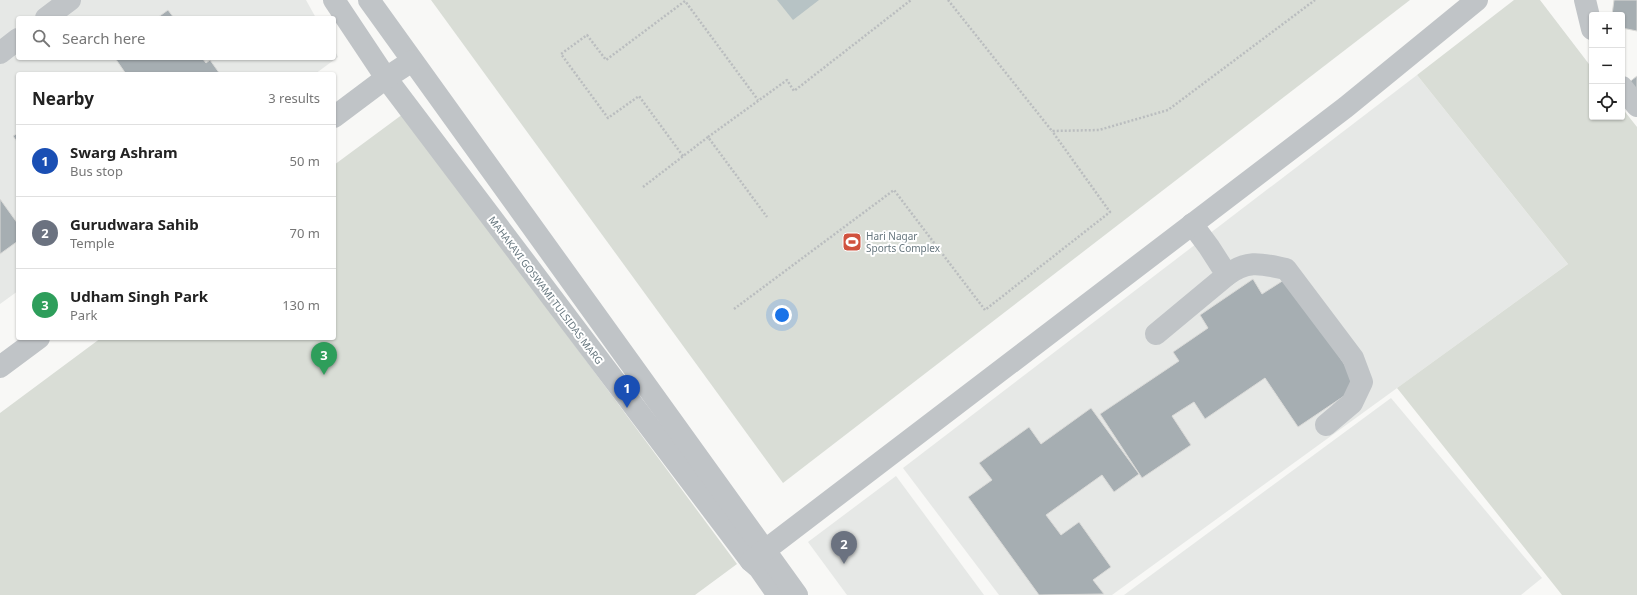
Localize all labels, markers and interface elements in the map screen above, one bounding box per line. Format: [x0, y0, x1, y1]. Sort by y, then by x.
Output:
map controls [1589, 12, 1625, 120]
button: + [1589, 12, 1625, 48]
search box [16, 16, 336, 60]
icon: search [30, 27, 52, 49]
text: Search here [62, 28, 145, 48]
button: − [1589, 48, 1625, 84]
button: locate [1589, 84, 1625, 120]
text: Nearby [32, 87, 94, 110]
text: 3 results [268, 89, 320, 107]
text: Swarg Ashram [70, 142, 178, 162]
text: 1 [41, 152, 49, 170]
text: 50 m [290, 152, 320, 170]
text: Bus stop [70, 162, 123, 180]
street label: MAHAKAVI GOSWAMI TULSIDAS MARG [486, 213, 606, 367]
text: Gurudwara Sahib [70, 214, 199, 234]
text: 2 [41, 224, 49, 242]
text: 70 m [290, 224, 320, 242]
place label: Hari Nagar Sports Complex [866, 229, 941, 255]
sports icon: Hari Nagar Sports Complex [841, 231, 863, 253]
text: Temple [70, 234, 115, 252]
text: Udham Singh Park [70, 286, 208, 306]
text: 3 [41, 296, 49, 314]
text: 130 m [282, 296, 320, 314]
your location [772, 305, 792, 325]
text: Park [70, 306, 97, 324]
pin: 3 [311, 342, 337, 375]
pin: 1 [614, 375, 640, 408]
pin: 2 [831, 531, 857, 564]

